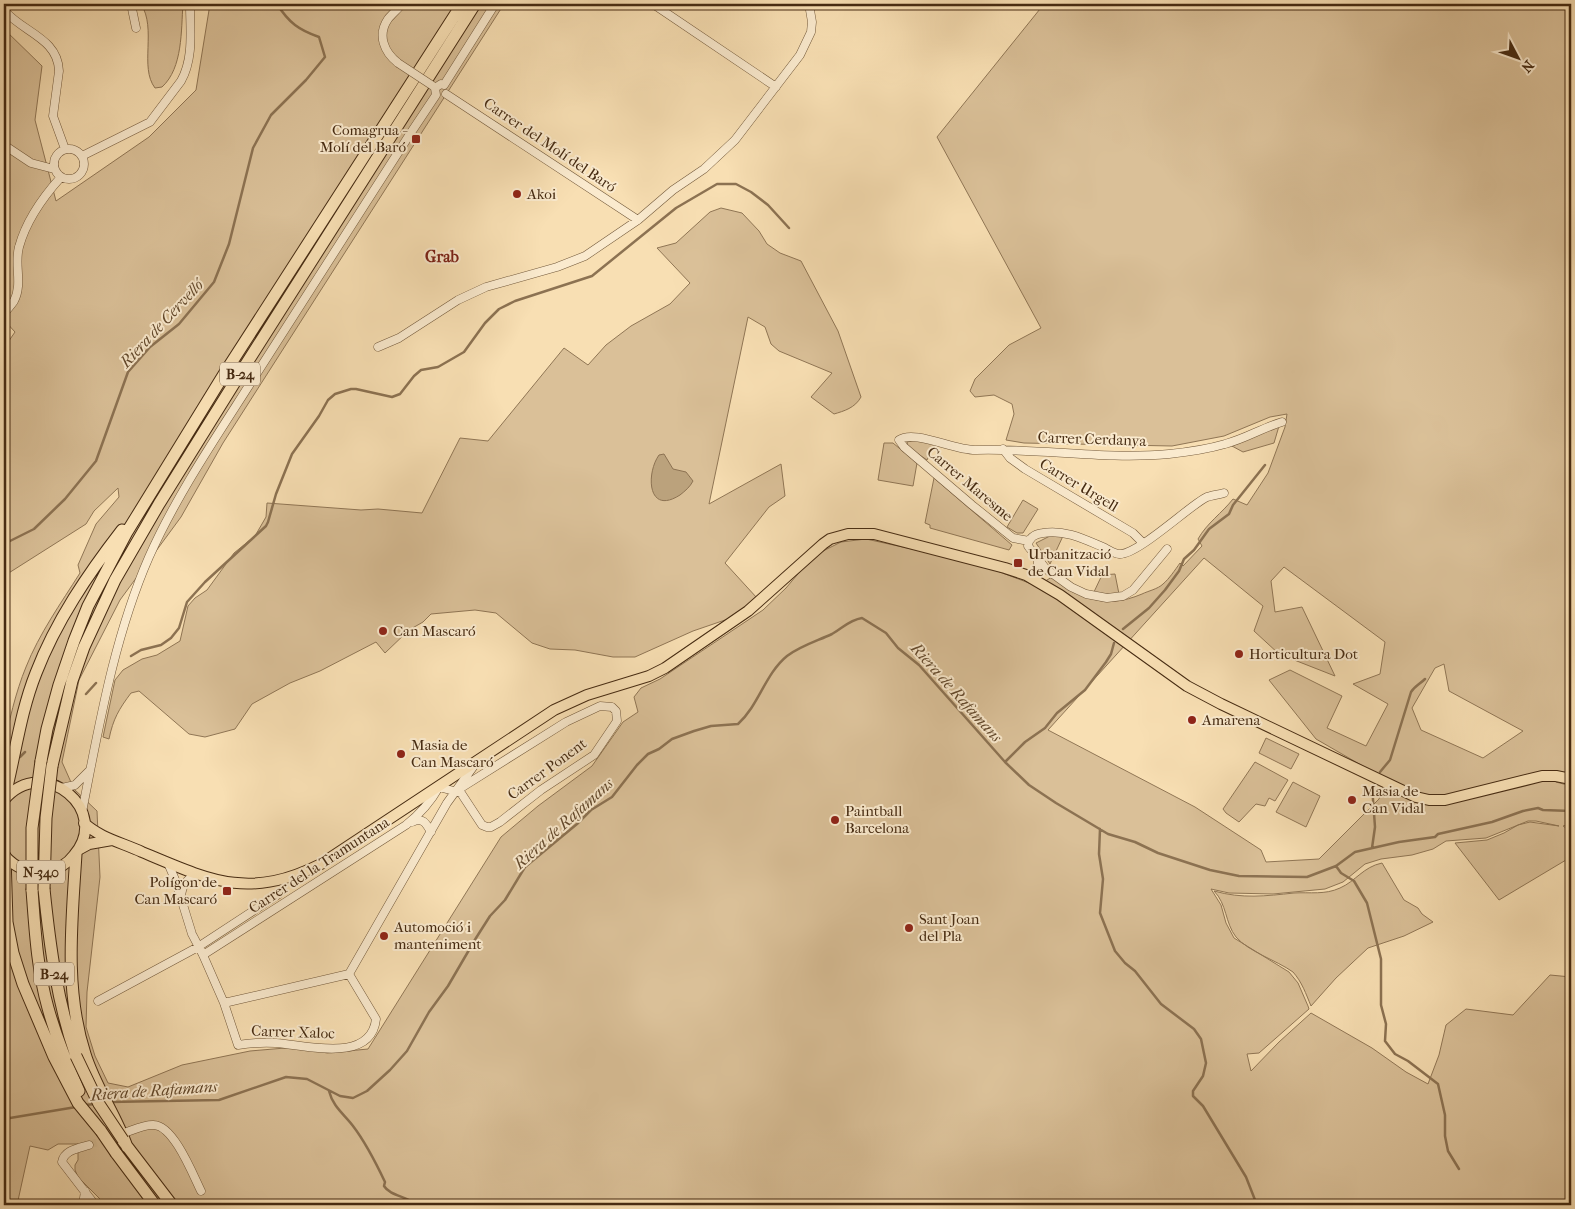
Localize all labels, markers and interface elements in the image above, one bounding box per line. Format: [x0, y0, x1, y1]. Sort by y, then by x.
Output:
north arrow [1492, 32, 1542, 82]
text: N [1517, 57, 1537, 76]
street label: Carrer del Molí del Baró [480, 94, 620, 196]
place label: Comagrua - Molí del Baró [320, 121, 408, 156]
marker: Comagrua - Molí del Baró [410, 133, 422, 145]
place label: Akoi [526, 185, 557, 203]
marker: Akoi [511, 188, 523, 200]
district label: Grab [425, 247, 460, 266]
water label: Riera de Cervelló [115, 274, 209, 372]
road number: B-24 [220, 362, 260, 386]
street label: Carrer Cerdanya [1037, 428, 1148, 450]
street label: Carrer Maresme [923, 443, 1017, 525]
street label: Carrer Urgell [1036, 455, 1122, 515]
place label: Urbanització de Can Vidal [1028, 545, 1112, 580]
marker: Urbanització de Can Vidal [1012, 557, 1024, 569]
place label: Can Mascaró [393, 622, 476, 640]
marker: Can Mascaró [377, 625, 389, 637]
water label: Riera de Rafamans [906, 638, 1007, 747]
place label: Horticultura Dot [1249, 645, 1359, 663]
marker: Horticultura Dot [1233, 648, 1245, 660]
place label: Amarena [1201, 711, 1262, 729]
marker: Amarena [1186, 714, 1198, 726]
street label: Carrer Ponent [504, 734, 590, 804]
place label: Masia de Can Mascaró [411, 736, 494, 771]
marker: Masia de Can Mascaró [395, 748, 407, 760]
water label: Riera de Rafamans [509, 773, 618, 874]
place label: Masia de Can Vidal [1362, 782, 1424, 817]
marker: Masia de Can Vidal [1346, 794, 1358, 806]
place label: Paintball Barcelona [845, 802, 910, 837]
street label: Carrer del la Tramuntana [245, 812, 393, 917]
marker: Paintball Barcelona [829, 814, 841, 826]
road number: N-340 [17, 860, 65, 884]
place label: Polígon de Can Mascaró [134, 873, 218, 908]
marker: Polígon de Can Mascaró [221, 885, 233, 897]
place label: Sant Joan del Pla [919, 910, 980, 945]
place label: Automoció i manteniment [393, 918, 482, 953]
marker: Sant Joan del Pla [903, 922, 915, 934]
marker: Automoció i manteniment [378, 930, 390, 942]
road number: B-24 [34, 962, 74, 986]
street label: Carrer Xaloc [251, 1022, 335, 1042]
water label: Riera de Rafamans [89, 1077, 219, 1104]

